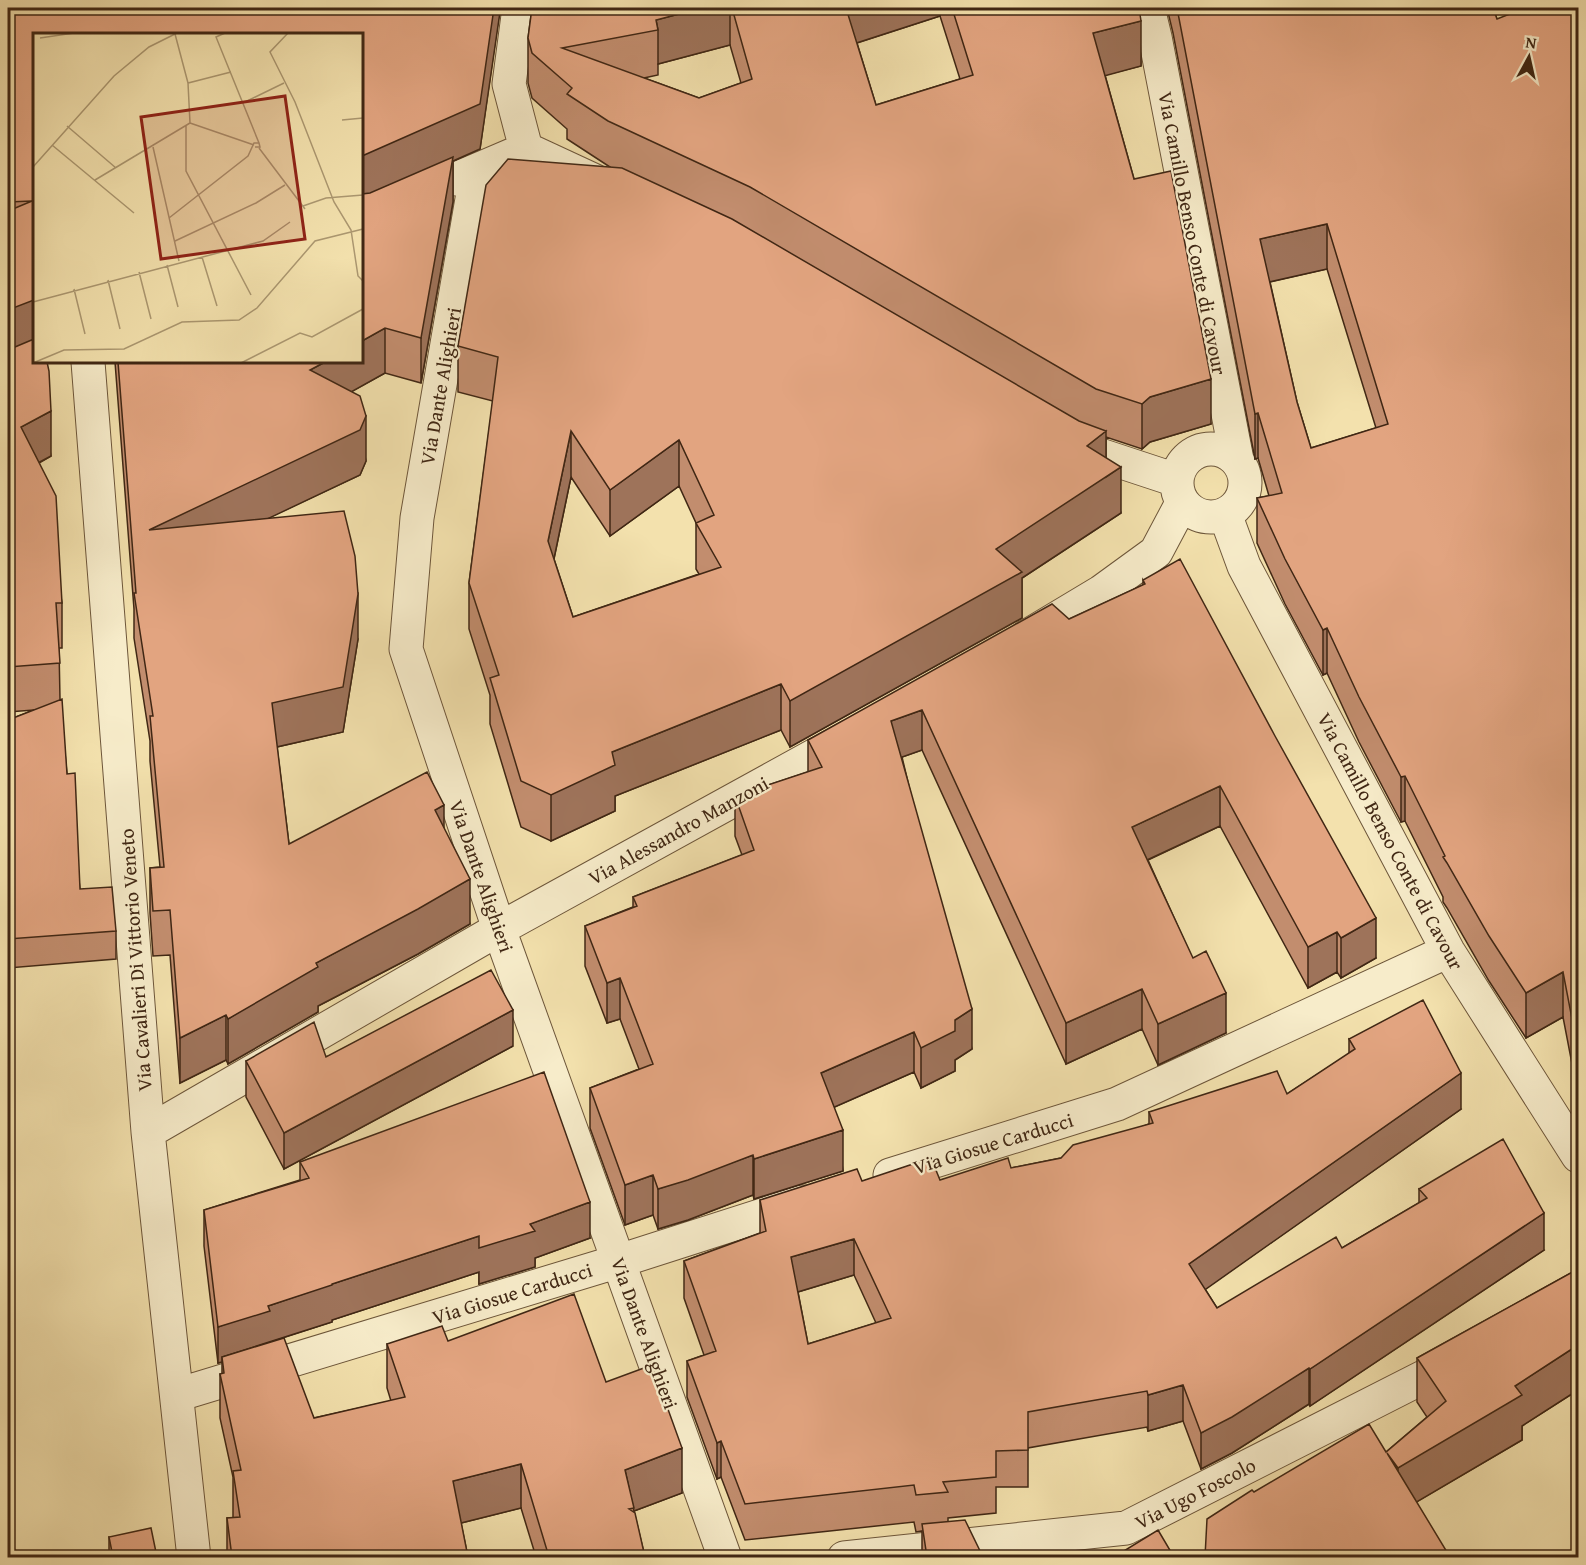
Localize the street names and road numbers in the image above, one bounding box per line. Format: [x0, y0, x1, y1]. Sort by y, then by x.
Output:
street label: Via Camillo Benso Conte di Cavour [1151, 89, 1235, 377]
street label: Via Dante Alighieri [412, 304, 468, 467]
street label: Via Camillo Benso Conte di Cavour [1311, 707, 1471, 975]
street label: Via Alessandro Manzoni [582, 768, 774, 892]
street label: Via Dante Alighieri [442, 796, 522, 957]
street label: Via Cavalieri Di Vittorio Veneto [111, 828, 159, 1092]
street label: Via Giosue Carducci [909, 1105, 1077, 1181]
street label: Via Dante Alighieri [604, 1253, 686, 1413]
street label: Via Giosue Carducci [428, 1255, 596, 1331]
street label: Via Ugo Foscolo [1129, 1450, 1261, 1536]

